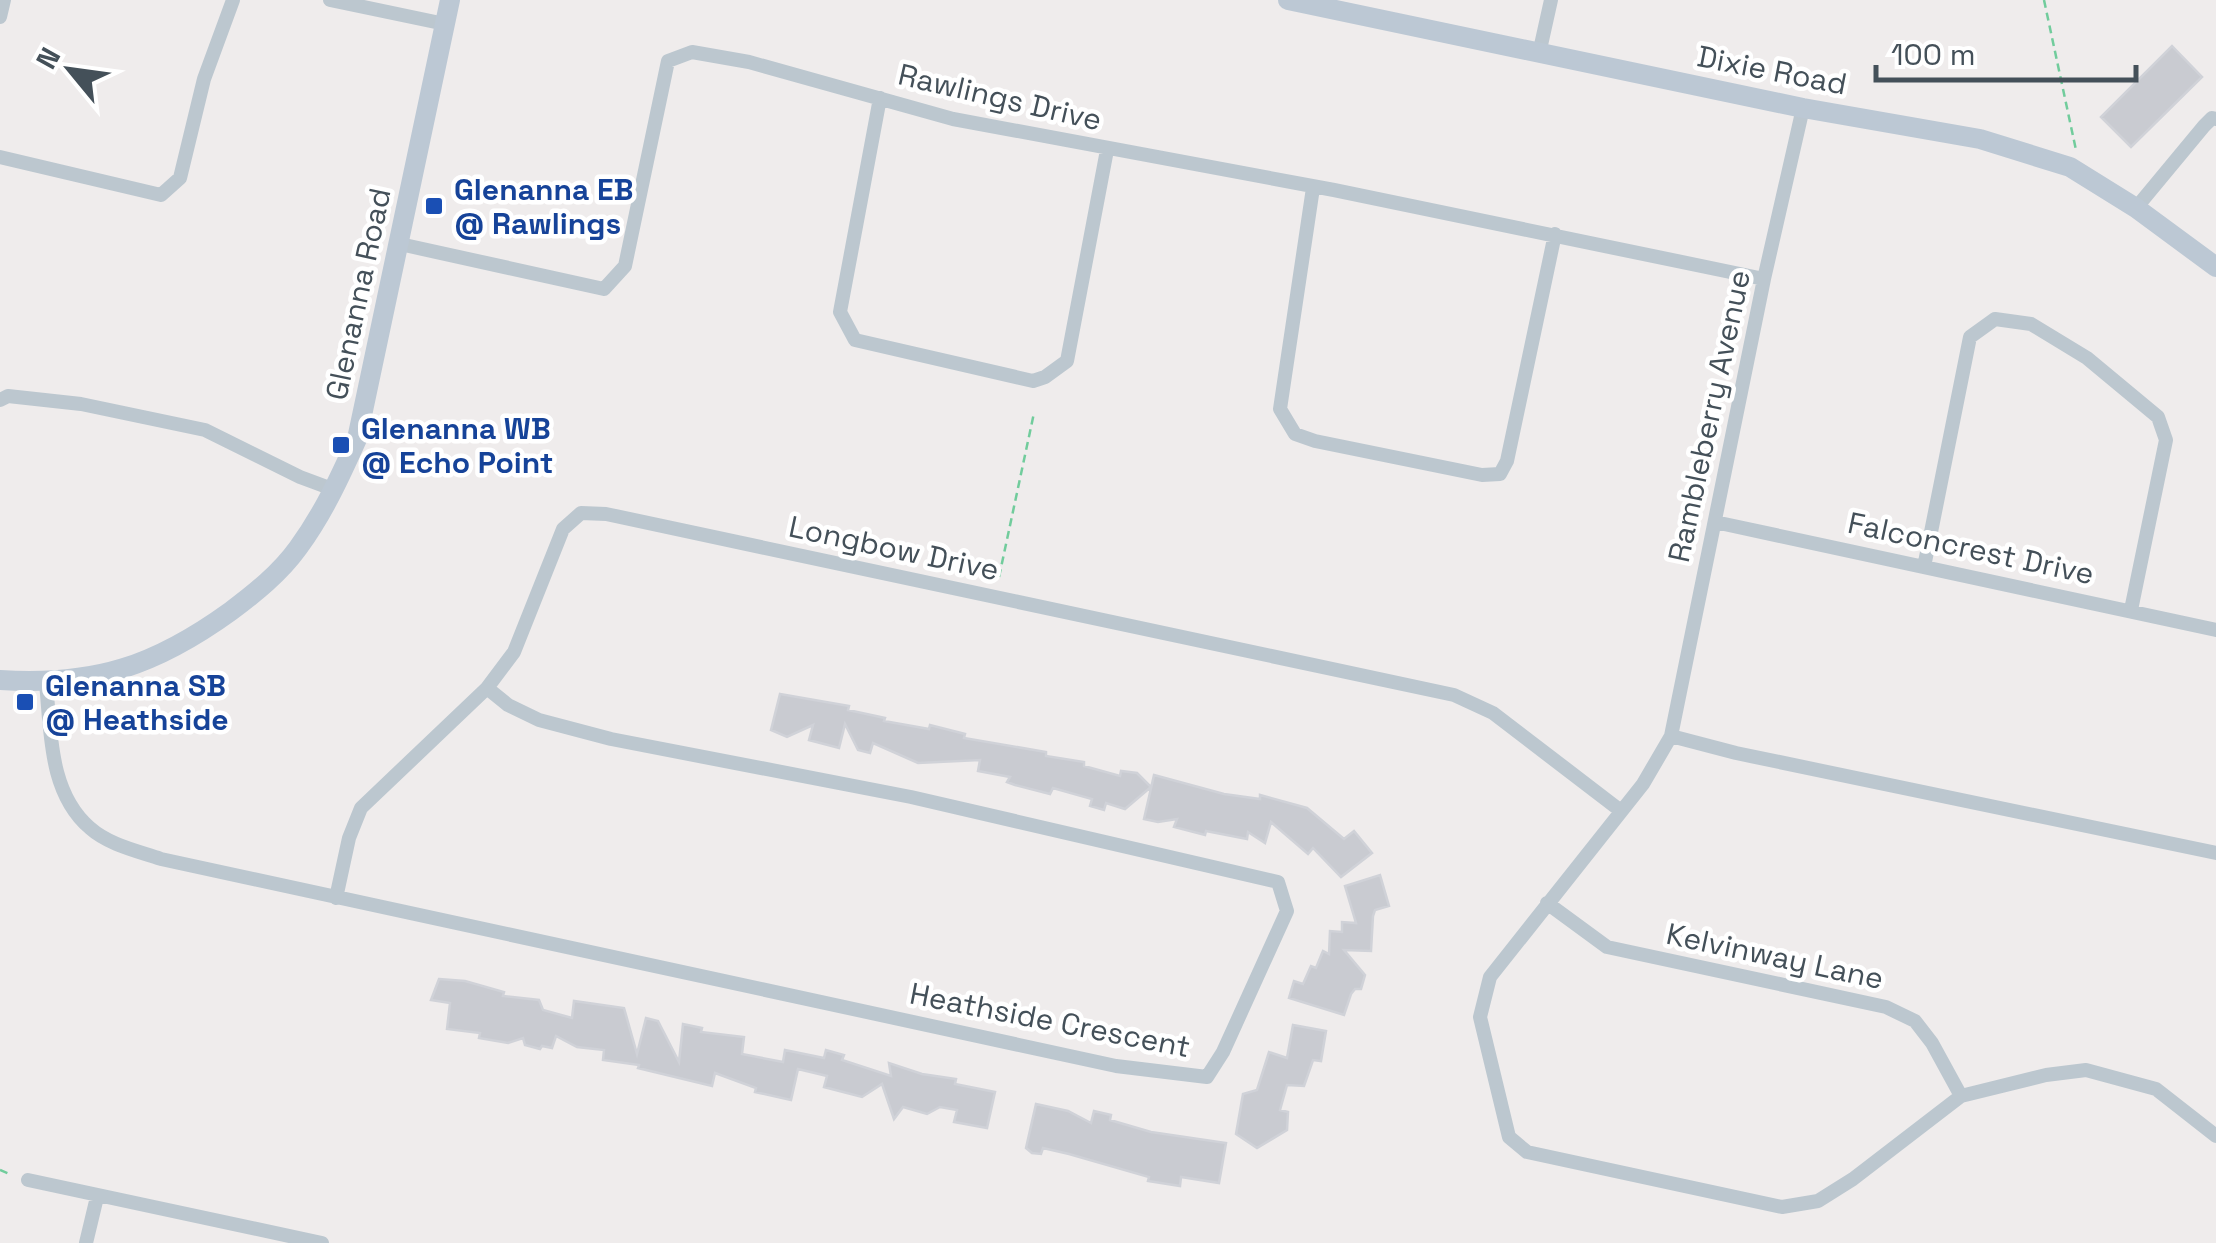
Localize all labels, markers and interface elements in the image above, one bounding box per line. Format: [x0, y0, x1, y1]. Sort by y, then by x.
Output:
north arrow [20, 20, 120, 120]
scale bar [1876, 20, 2136, 82]
text: 100 m [1891, 35, 1976, 74]
street label: Dixie Road [1694, 36, 1850, 104]
text: N [28, 41, 68, 75]
street label: Rawlings Drive [894, 55, 1106, 139]
place label: Glenanna EB @ Rawlings [454, 170, 633, 243]
street label: Glenanna Road [316, 184, 400, 404]
marker: Glenanna EB @ Rawlings [423, 195, 445, 217]
street label: Rambleberry Avenue [1659, 266, 1759, 566]
place label: Glenanna WB @ Echo Point [361, 409, 554, 482]
marker: Glenanna WB @ Echo Point [330, 434, 352, 456]
street label: Falconcrest Drive [1844, 503, 2098, 593]
street label: Longbow Drive [785, 507, 1003, 589]
place label: Glenanna SB @ Heathside [45, 666, 229, 739]
marker: Glenanna SB @ Heathside [14, 691, 36, 713]
street label: Kelvinway Lane [1663, 914, 1887, 998]
street label: Heathside Crescent [906, 974, 1194, 1066]

